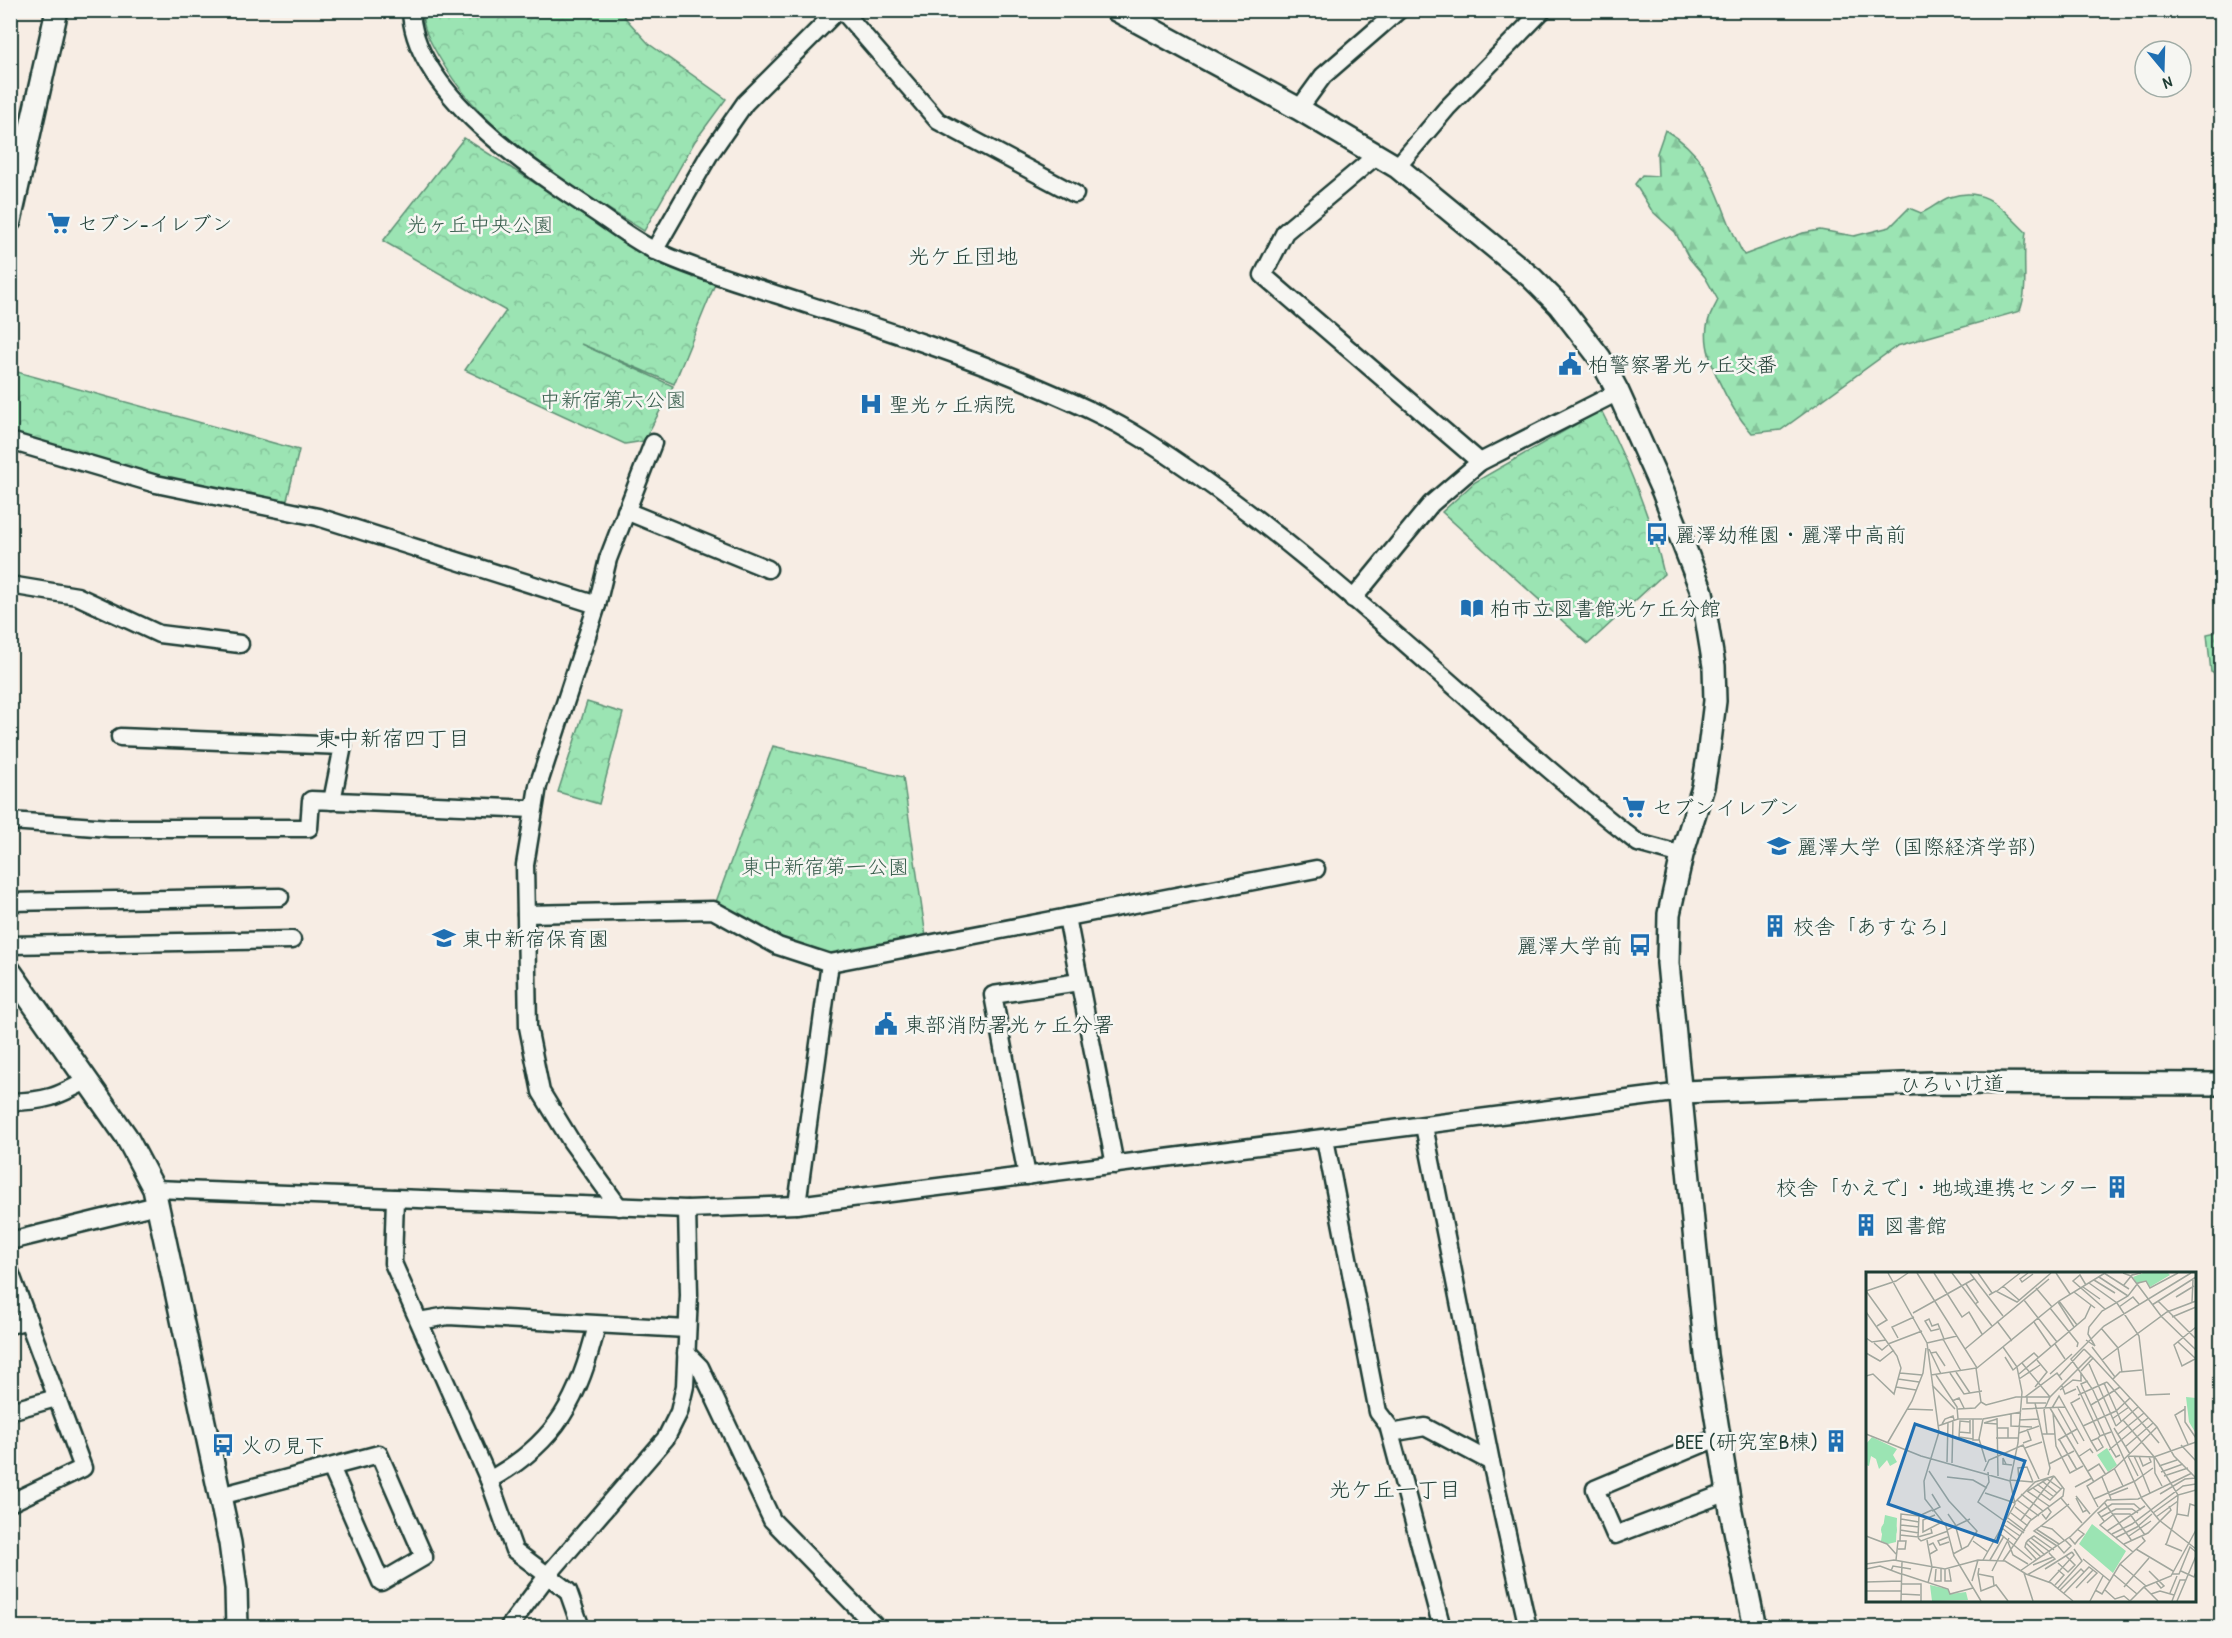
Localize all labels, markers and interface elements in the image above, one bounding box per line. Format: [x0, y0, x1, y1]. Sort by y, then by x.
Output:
north arrow [2133, 39, 2193, 99]
text: N [2160, 71, 2175, 95]
place label: セブン-イレブン [77, 209, 232, 238]
supermarket icon: セブン-イレブン [46, 210, 72, 236]
park label: 光ヶ丘中央公園 [407, 210, 554, 239]
district label: 光ケ丘団地 [908, 241, 1018, 271]
place label: 柏警察署光ヶ丘交番 [1588, 350, 1777, 379]
public building icon: 柏警察署光ヶ丘交番 [1557, 351, 1583, 377]
park label: 中新宿第六公園 [540, 385, 687, 414]
place label: 聖光ヶ丘病院 [889, 390, 1015, 419]
hospital icon: 聖光ヶ丘病院 [858, 391, 884, 417]
place label: 麗澤幼稚園・麗澤中高前 [1675, 520, 1906, 549]
bus stop icon: 麗澤幼稚園・麗澤中高前 [1644, 521, 1670, 547]
place label: 柏市立図書館光ケ丘分館 [1490, 594, 1721, 623]
library icon: 柏市立図書館光ケ丘分館 [1459, 595, 1485, 621]
district label: 東中新宿四丁目 [316, 723, 470, 753]
place label: セブンイレブン [1652, 793, 1799, 822]
supermarket icon: セブンイレブン [1621, 794, 1647, 820]
place label: 麗澤大学（国際経済学部） [1797, 832, 2049, 861]
school or university icon: 麗澤大学（国際経済学部） [1766, 833, 1792, 859]
park label: 東中新宿第一公園 [741, 852, 909, 881]
place label: 校舎「あすなろ」 [1793, 912, 1961, 941]
building icon: 校舎「あすなろ」 [1762, 913, 1788, 939]
place label: 東中新宿保育園 [462, 924, 609, 953]
school or university icon: 東中新宿保育園 [431, 925, 457, 951]
place label: 麗澤大学前 [1517, 931, 1622, 960]
bus stop icon: 麗澤大学前 [1627, 932, 1653, 958]
place label: 東部消防署光ヶ丘分署 [904, 1010, 1114, 1039]
public building icon: 東部消防署光ヶ丘分署 [873, 1011, 899, 1037]
street label: ひろいけ道 [1899, 1069, 2005, 1099]
place label: 校舎「かえで」・地域連携センター [1776, 1173, 2099, 1202]
building icon: 校舎「かえで」・地域連携センター [2104, 1174, 2130, 1200]
place label: 図書館 [1884, 1211, 1947, 1240]
building icon: 図書館 [1853, 1212, 1879, 1238]
inset map [1866, 1272, 2196, 1602]
place label: BEE (研究室B棟) [1675, 1427, 1818, 1456]
building icon: BEE (研究室B棟) [1823, 1428, 1849, 1454]
place label: 火の見下 [241, 1431, 325, 1460]
bus stop icon: 火の見下 [210, 1432, 236, 1458]
district label: 光ケ丘一丁目 [1329, 1474, 1461, 1504]

